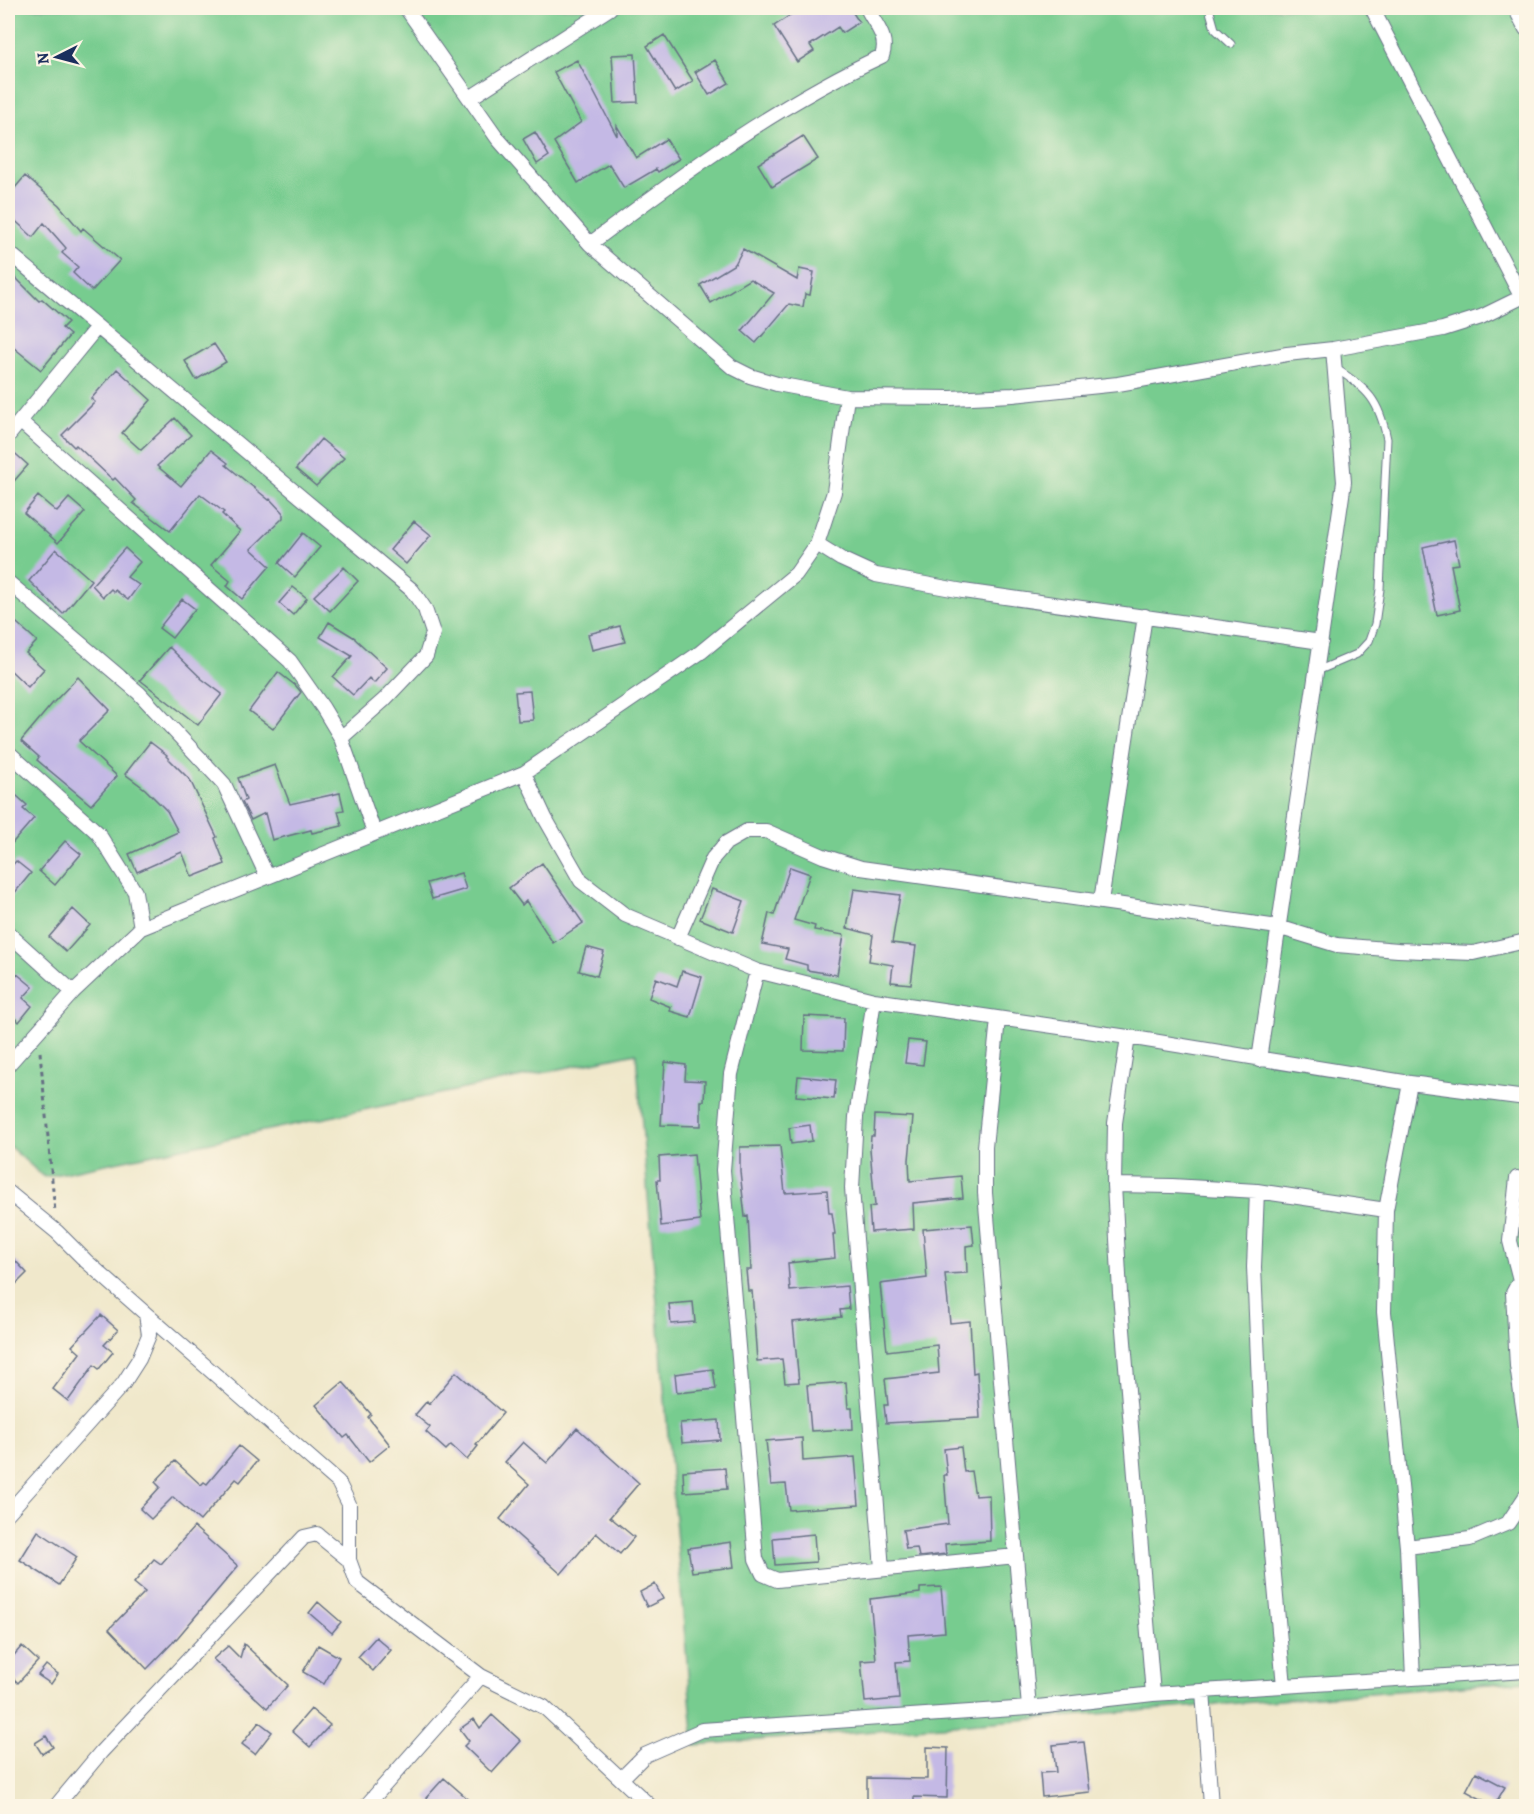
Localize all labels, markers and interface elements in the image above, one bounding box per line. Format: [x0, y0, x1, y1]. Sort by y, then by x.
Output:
north arrow [27, 27, 87, 87]
text: N [31, 51, 55, 65]

